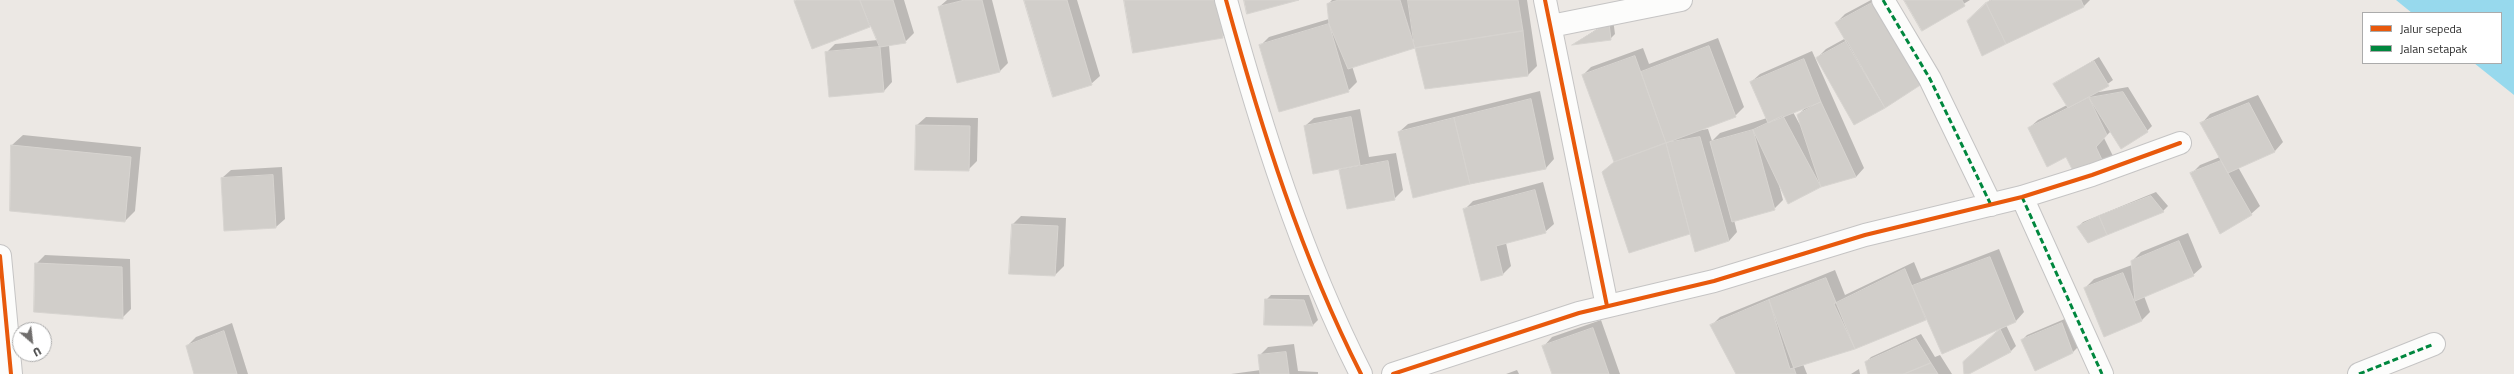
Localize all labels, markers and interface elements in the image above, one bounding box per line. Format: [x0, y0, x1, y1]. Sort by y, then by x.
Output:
legend [2362, 12, 2502, 64]
text: Jalur sepeda [2400, 19, 2462, 38]
text: Jalan setapak [2400, 39, 2467, 58]
north arrow [12, 322, 52, 362]
text: U [30, 343, 44, 360]

